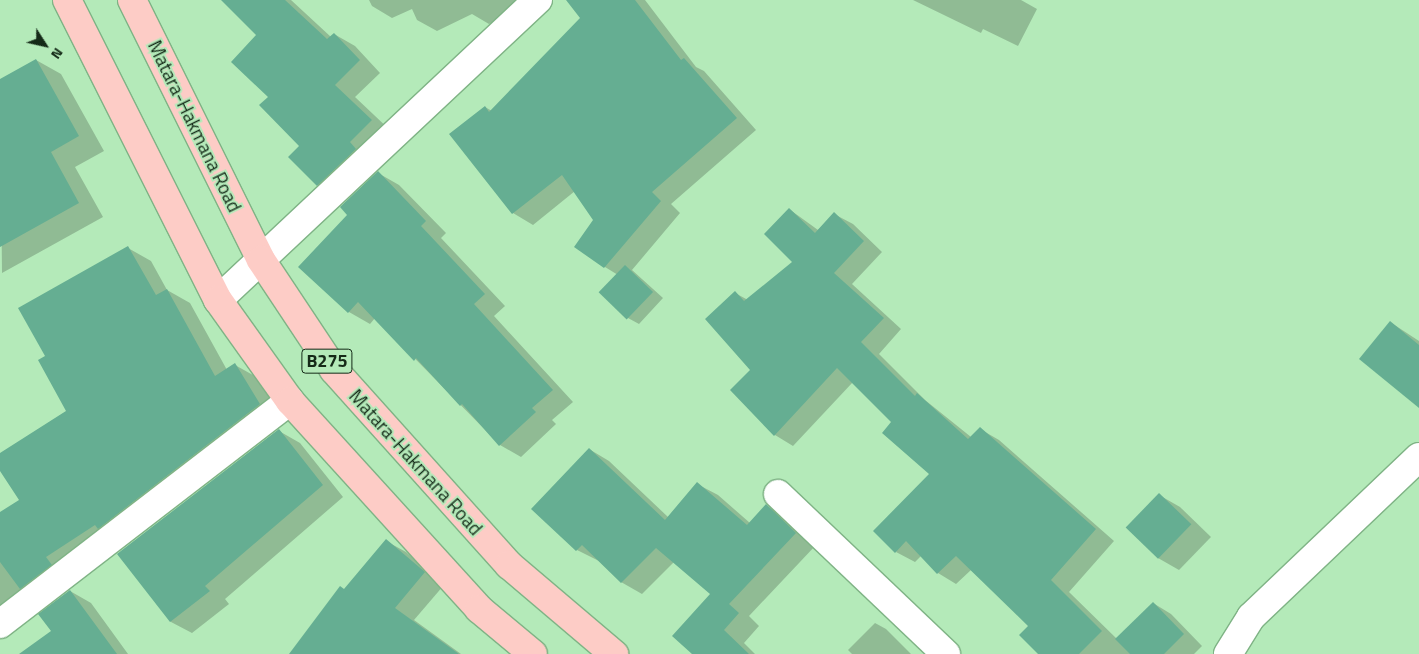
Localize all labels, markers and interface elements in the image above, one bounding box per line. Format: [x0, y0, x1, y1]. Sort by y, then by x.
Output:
north arrow [20, 20, 70, 70]
street label: Matara-Hakmana Road [144, 37, 246, 215]
text: N [46, 44, 69, 64]
road number: B275 [301, 346, 353, 376]
street label: Matara-Hakmana Road [345, 385, 487, 539]

